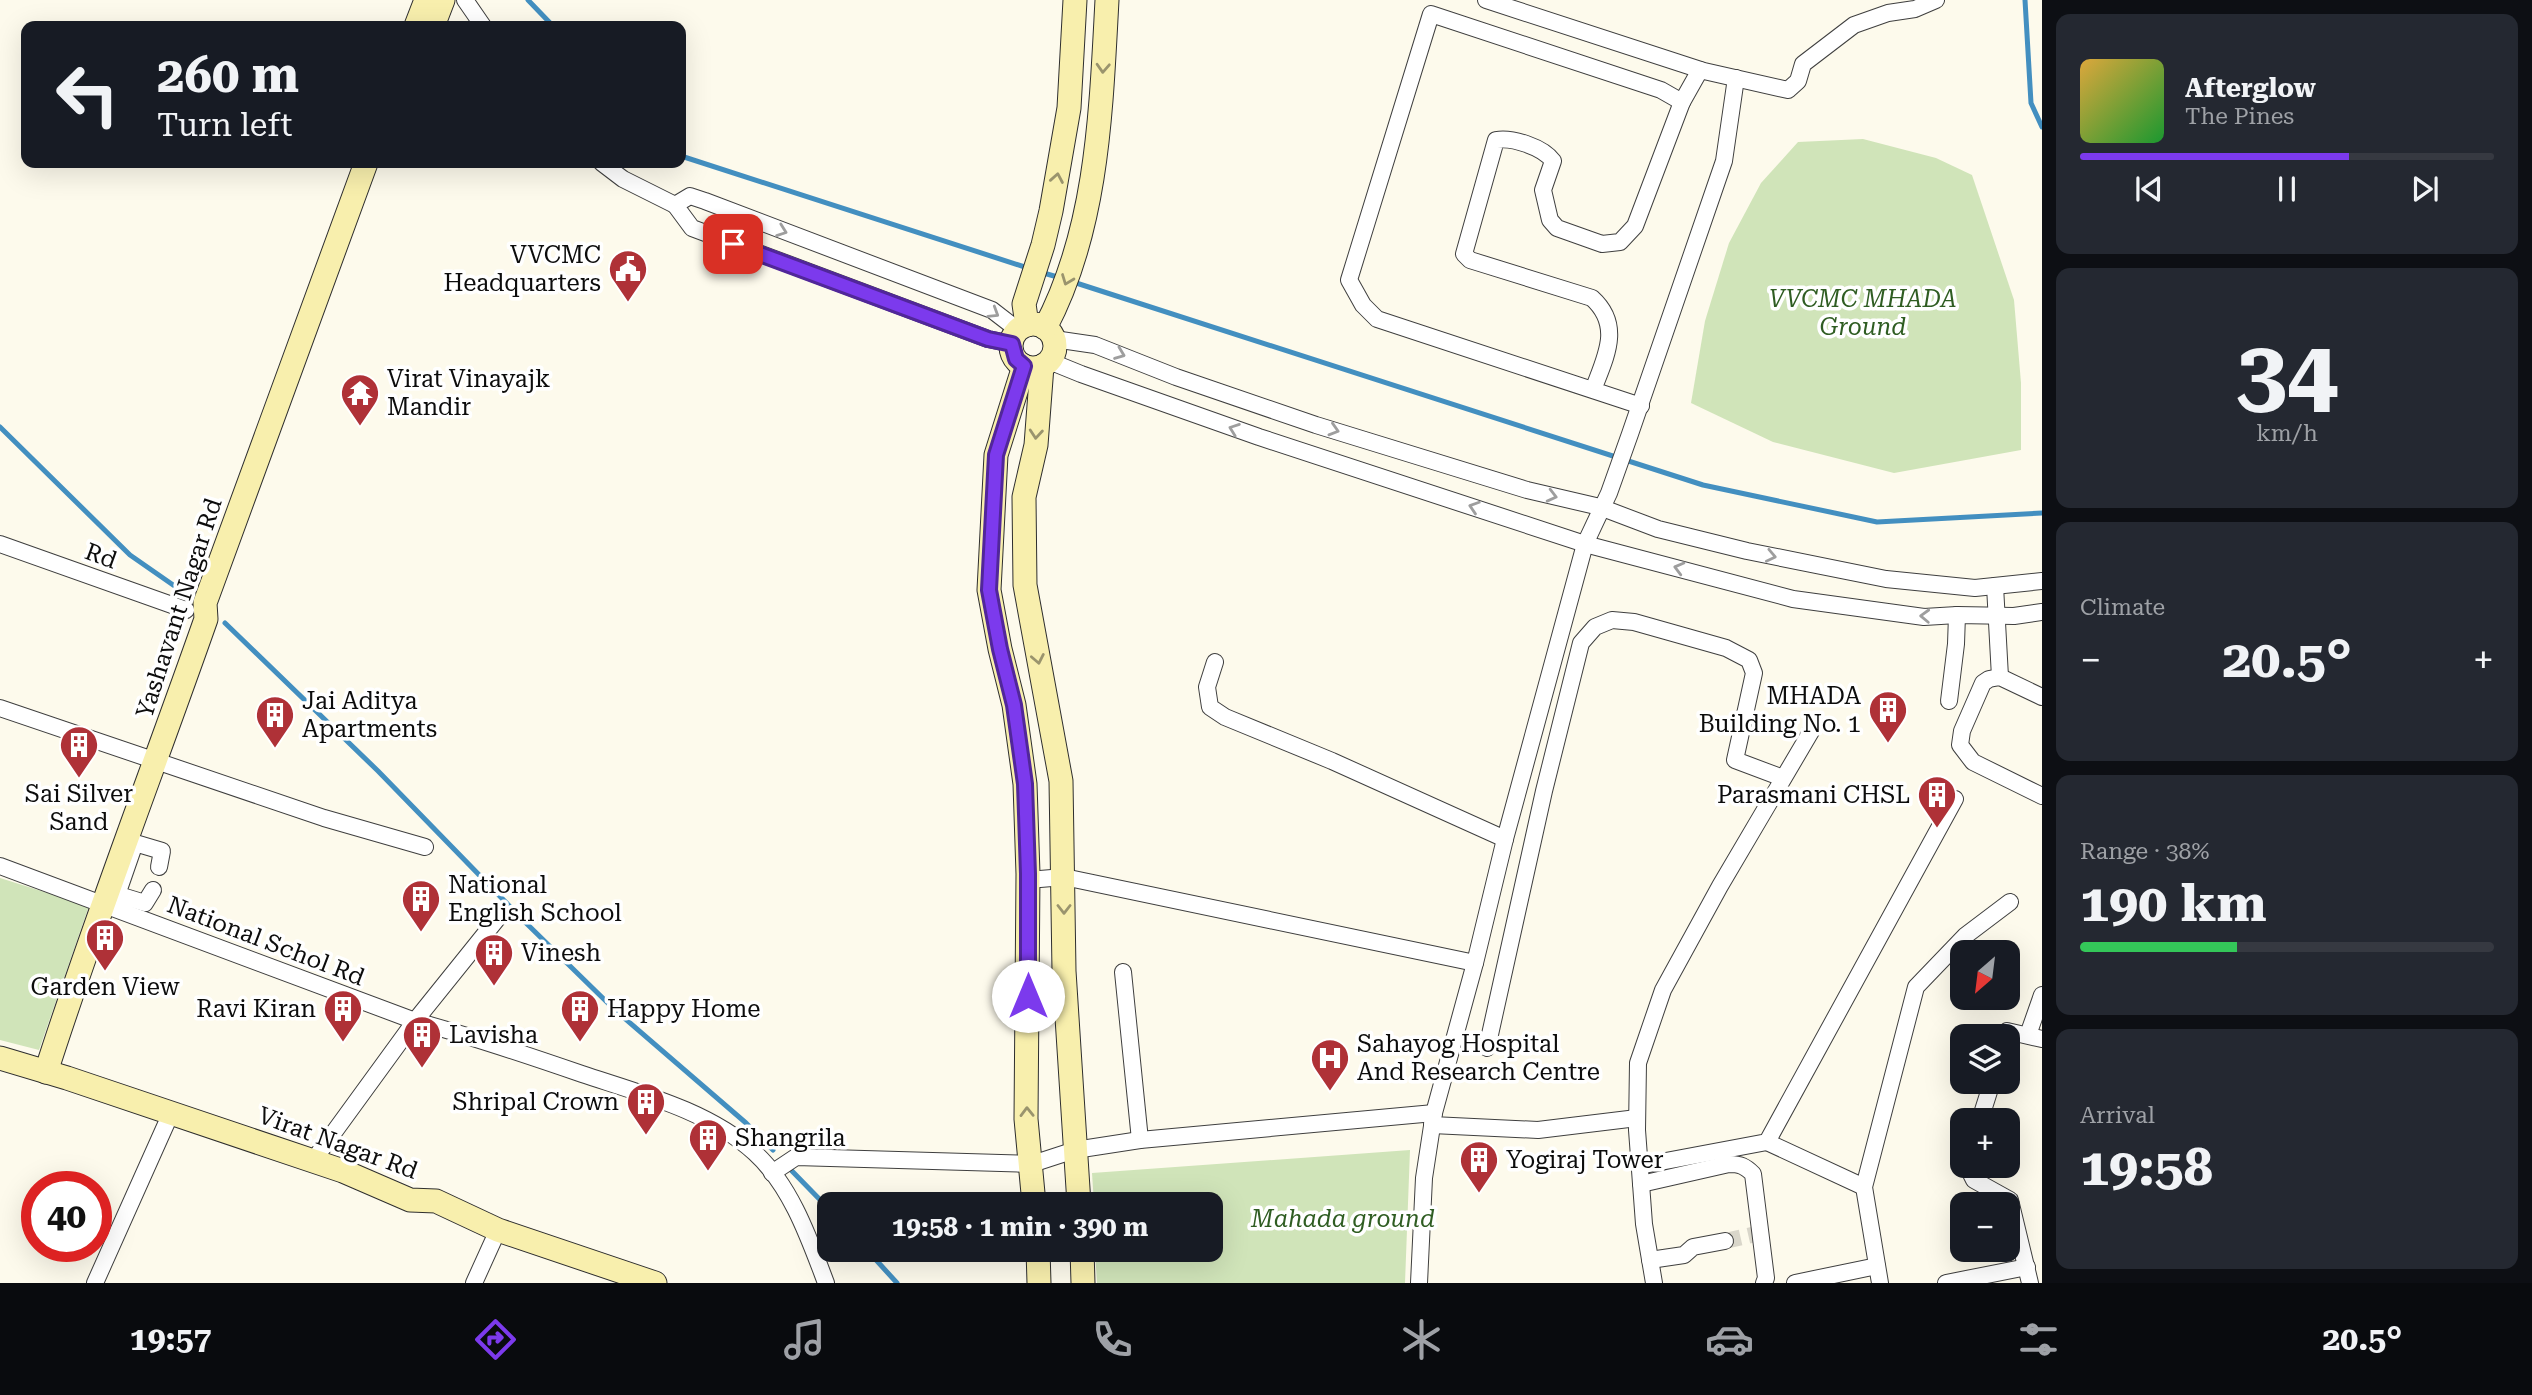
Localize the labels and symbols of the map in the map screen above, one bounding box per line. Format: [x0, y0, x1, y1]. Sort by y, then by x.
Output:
one-way arrow [1096, 63, 1111, 74]
one-way arrow [1049, 172, 1064, 184]
pin [703, 214, 763, 274]
one-way arrow [775, 223, 787, 237]
place label: VVCMC Headquarters [443, 241, 601, 297]
public building icon: VVCMC Headquarters [607, 248, 649, 303]
one-way arrow [1061, 273, 1075, 285]
park label: VVCMC MHADA Ground [1769, 285, 1957, 341]
one-way arrow [986, 305, 999, 318]
one-way arrow [1113, 346, 1125, 360]
place label: Virat Vinayajk Mandir [387, 365, 550, 421]
temple icon: Virat Vinayajk Mandir [339, 372, 381, 427]
one-way arrow [1328, 422, 1340, 437]
one-way arrow [1229, 423, 1241, 437]
one-way arrow [1029, 429, 1044, 440]
one-way arrow [1546, 488, 1558, 502]
street label: Yashavant Nagar Rd [130, 494, 228, 722]
one-way arrow [1468, 501, 1480, 515]
street label: Rd [81, 537, 121, 575]
one-way arrow [1765, 548, 1777, 563]
one-way arrow [1673, 562, 1685, 576]
one-way arrow [1919, 608, 1930, 623]
one-way arrow [1030, 653, 1045, 665]
place label: MHADA Building No. 1 [1699, 682, 1861, 738]
place label: Jai Aditya Apartments [302, 687, 437, 743]
building icon: MHADA Building No. 1 [1867, 689, 1909, 744]
building icon: Jai Aditya Apartments [254, 694, 296, 749]
building icon: Sai Silver Sand [58, 724, 100, 779]
building icon: Parasmani CHSL [1916, 774, 1958, 829]
place label: Sai Silver Sand [25, 780, 133, 836]
place label: Parasmani CHSL [1717, 781, 1910, 809]
place label: National English School [448, 871, 622, 927]
building icon: National English School [400, 878, 442, 933]
street label: National Schol Rd [163, 890, 369, 992]
one-way arrow [1056, 904, 1072, 915]
building icon: Garden View [84, 917, 126, 972]
building icon: Vinesh [473, 932, 515, 987]
place label: Vinesh [521, 939, 601, 967]
north arrow [1950, 940, 2020, 1010]
position arrow [991, 959, 1065, 1033]
place label: Garden View [31, 973, 180, 1001]
building icon: Ravi Kiran [322, 988, 364, 1043]
building icon: Happy Home [559, 988, 601, 1043]
place label: Ravi Kiran [196, 995, 316, 1023]
place label: Happy Home [607, 995, 760, 1023]
building icon: Lavisha [401, 1014, 443, 1069]
place label: Lavisha [449, 1021, 538, 1049]
place label: Sahayog Hospital And Research Centre [1357, 1030, 1600, 1086]
hospital icon: Sahayog Hospital And Research Centre [1309, 1037, 1351, 1092]
building icon: Shripal Crown [625, 1081, 667, 1136]
place label: Shripal Crown [453, 1088, 619, 1116]
street label: Virat Nagar Rd [254, 1101, 422, 1185]
one-way arrow [1019, 1106, 1035, 1116]
building icon: Shangrila [687, 1117, 729, 1172]
place label: Shangrila [735, 1124, 846, 1152]
building icon: Yogiraj Tower [1458, 1139, 1500, 1194]
place label: Yogiraj Tower [1506, 1146, 1664, 1174]
speed limit sign: 40 [21, 1171, 112, 1262]
park label: Mahada ground [1250, 1205, 1435, 1233]

